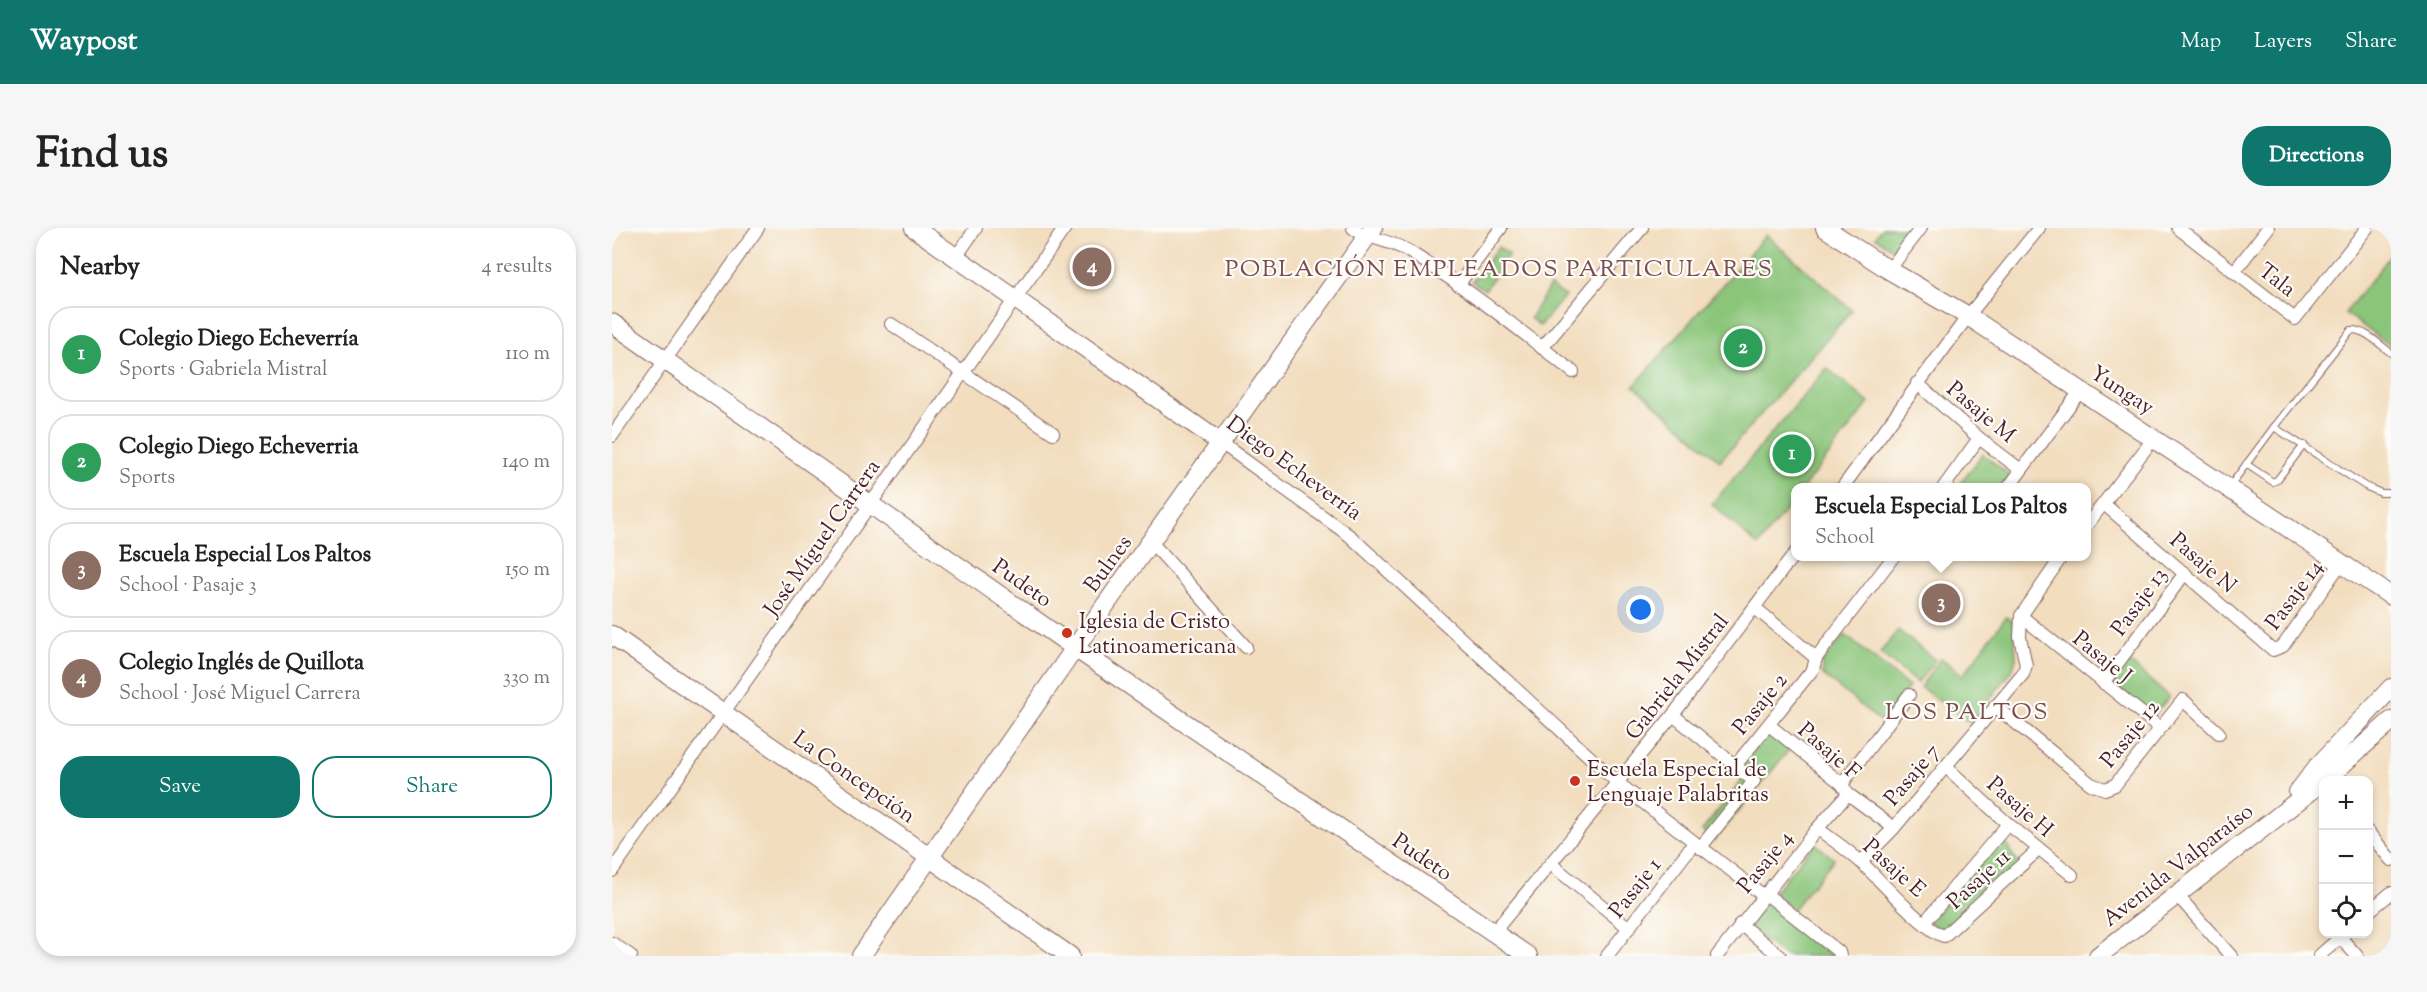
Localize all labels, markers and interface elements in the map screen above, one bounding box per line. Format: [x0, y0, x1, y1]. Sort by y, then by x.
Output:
text: Waypost [30, 22, 137, 62]
text: Map [2181, 27, 2221, 57]
text: Layers [2254, 27, 2312, 57]
text: Share [2345, 27, 2397, 57]
text: Find us [36, 126, 168, 186]
button: Directions [2242, 126, 2391, 186]
pin: 4 [1072, 244, 1112, 290]
text: Nearby [60, 249, 140, 286]
text: 4 results [481, 253, 552, 282]
district label: POBLACIÓN EMPLEADOS PARTICULARES [1225, 253, 1773, 287]
street label: Tala [2251, 256, 2302, 306]
text: Colegio Diego Echeverría [119, 324, 359, 356]
pin: 2 [1724, 326, 1762, 370]
text: 1 [78, 340, 85, 369]
text: 110 m [505, 340, 550, 369]
text: Sports · Gabriela Mistral [119, 356, 327, 385]
street label: Yungay [2083, 359, 2160, 424]
street label: Pasaje M [1938, 375, 2022, 452]
street label: Diego Echeverría [1219, 409, 1368, 530]
text: Colegio Diego Echeverria [119, 432, 359, 464]
pin: 1 [1772, 432, 1812, 476]
text: 2 [77, 448, 86, 477]
text: 140 m [502, 448, 550, 477]
street label: José Miguel Carrera [757, 454, 890, 625]
text: Sports [119, 464, 175, 493]
popup [1791, 483, 2091, 561]
text: Escuela Especial Los Paltos [1815, 492, 2067, 524]
text: School [1815, 524, 1875, 553]
street label: Pasaje N [2162, 526, 2242, 602]
street label: Bulnes [1078, 529, 1141, 600]
text: Escuela Especial Los Paltos [119, 540, 371, 572]
street label: Pudeto [985, 552, 1058, 617]
street label: Pasaje 14 [2259, 554, 2332, 638]
text: 3 [77, 556, 86, 585]
text: 150 m [505, 556, 550, 585]
street label: Pasaje 13 [2104, 562, 2176, 644]
text: School · Pasaje 3 [119, 572, 257, 601]
pin: 3 [1922, 580, 1960, 626]
your location [1626, 595, 1655, 624]
place label: Iglesia de Cristo Latinoamericana [1079, 607, 1237, 664]
street label: Gabriela Mistral [1619, 608, 1738, 748]
street label: Pasaje J [2065, 624, 2138, 692]
marker: Iglesia de Cristo Latinoamericana [1060, 626, 1074, 640]
text: Colegio Inglés de Quillota [119, 648, 364, 680]
text: 4 [76, 664, 87, 693]
text: 330 m [503, 664, 550, 693]
street label: Pasaje 2 [1726, 667, 1796, 743]
text: School · José Miguel Carrera [119, 680, 361, 709]
street label: Pasaje 12 [2094, 694, 2169, 776]
district label: LOS PALTOS [1885, 696, 2049, 730]
street label: Pasaje F [1790, 716, 1866, 789]
street label: La Concepción [785, 724, 921, 833]
street label: Pasaje 7 [1878, 738, 1949, 814]
place label: Escuela Especial de Lenguaje Palabritas [1587, 755, 1769, 812]
button: Save [60, 756, 300, 818]
button: Share [312, 756, 552, 818]
street label: Pasaje H [1979, 770, 2059, 846]
marker: Escuela Especial de Lenguaje Palabritas [1568, 774, 1582, 788]
map controls [2319, 776, 2373, 938]
button: + [2319, 776, 2373, 830]
street label: Avenida Valparaíso [2096, 797, 2261, 936]
street label: Pasaje 4 [1731, 824, 1802, 901]
street label: Pudeto [1385, 827, 1458, 890]
button: − [2319, 830, 2373, 884]
street label: Pasaje E [1854, 832, 1932, 906]
street label: Pasaje 11 [1941, 842, 2019, 918]
street label: Pasaje 1 [1602, 851, 1671, 926]
button: locate [2319, 884, 2373, 938]

